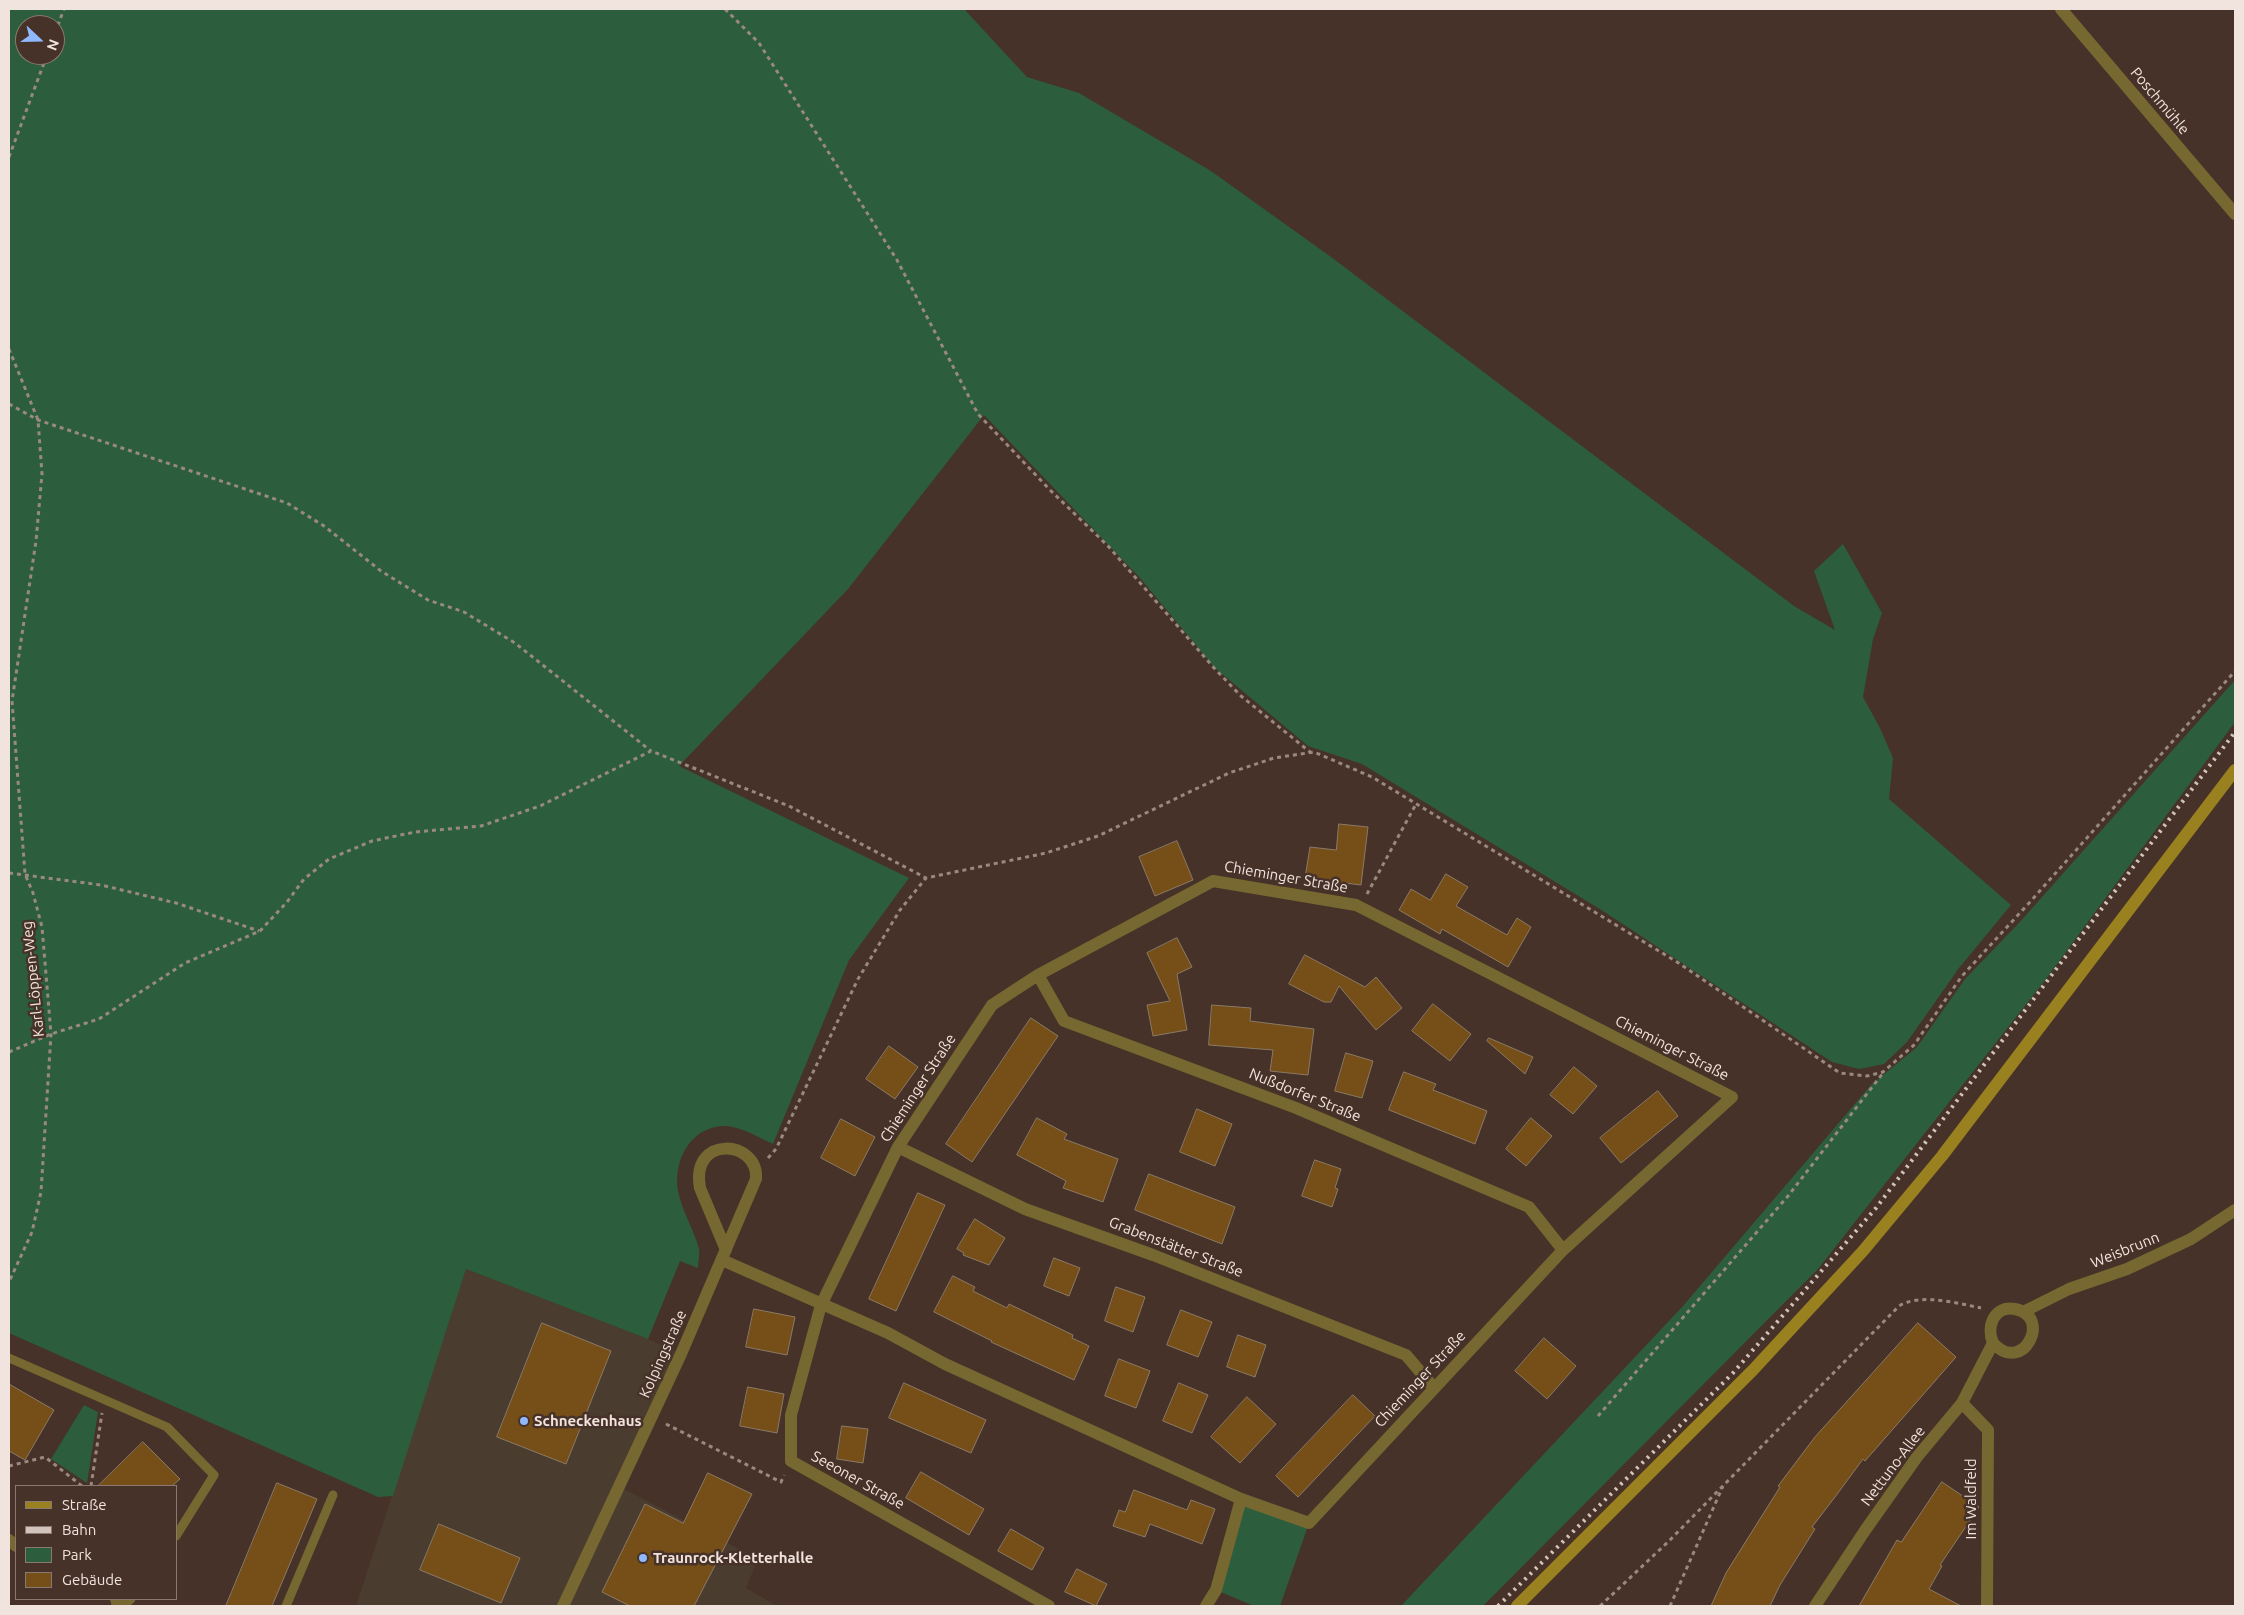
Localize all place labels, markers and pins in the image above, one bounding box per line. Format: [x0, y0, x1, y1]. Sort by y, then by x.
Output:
place label: Schneckenhaus [534, 1412, 642, 1430]
marker: Schneckenhaus [518, 1415, 530, 1427]
place label: Traunrock-Kletterhalle [653, 1549, 813, 1567]
marker: Traunrock-Kletterhalle [637, 1552, 649, 1564]

